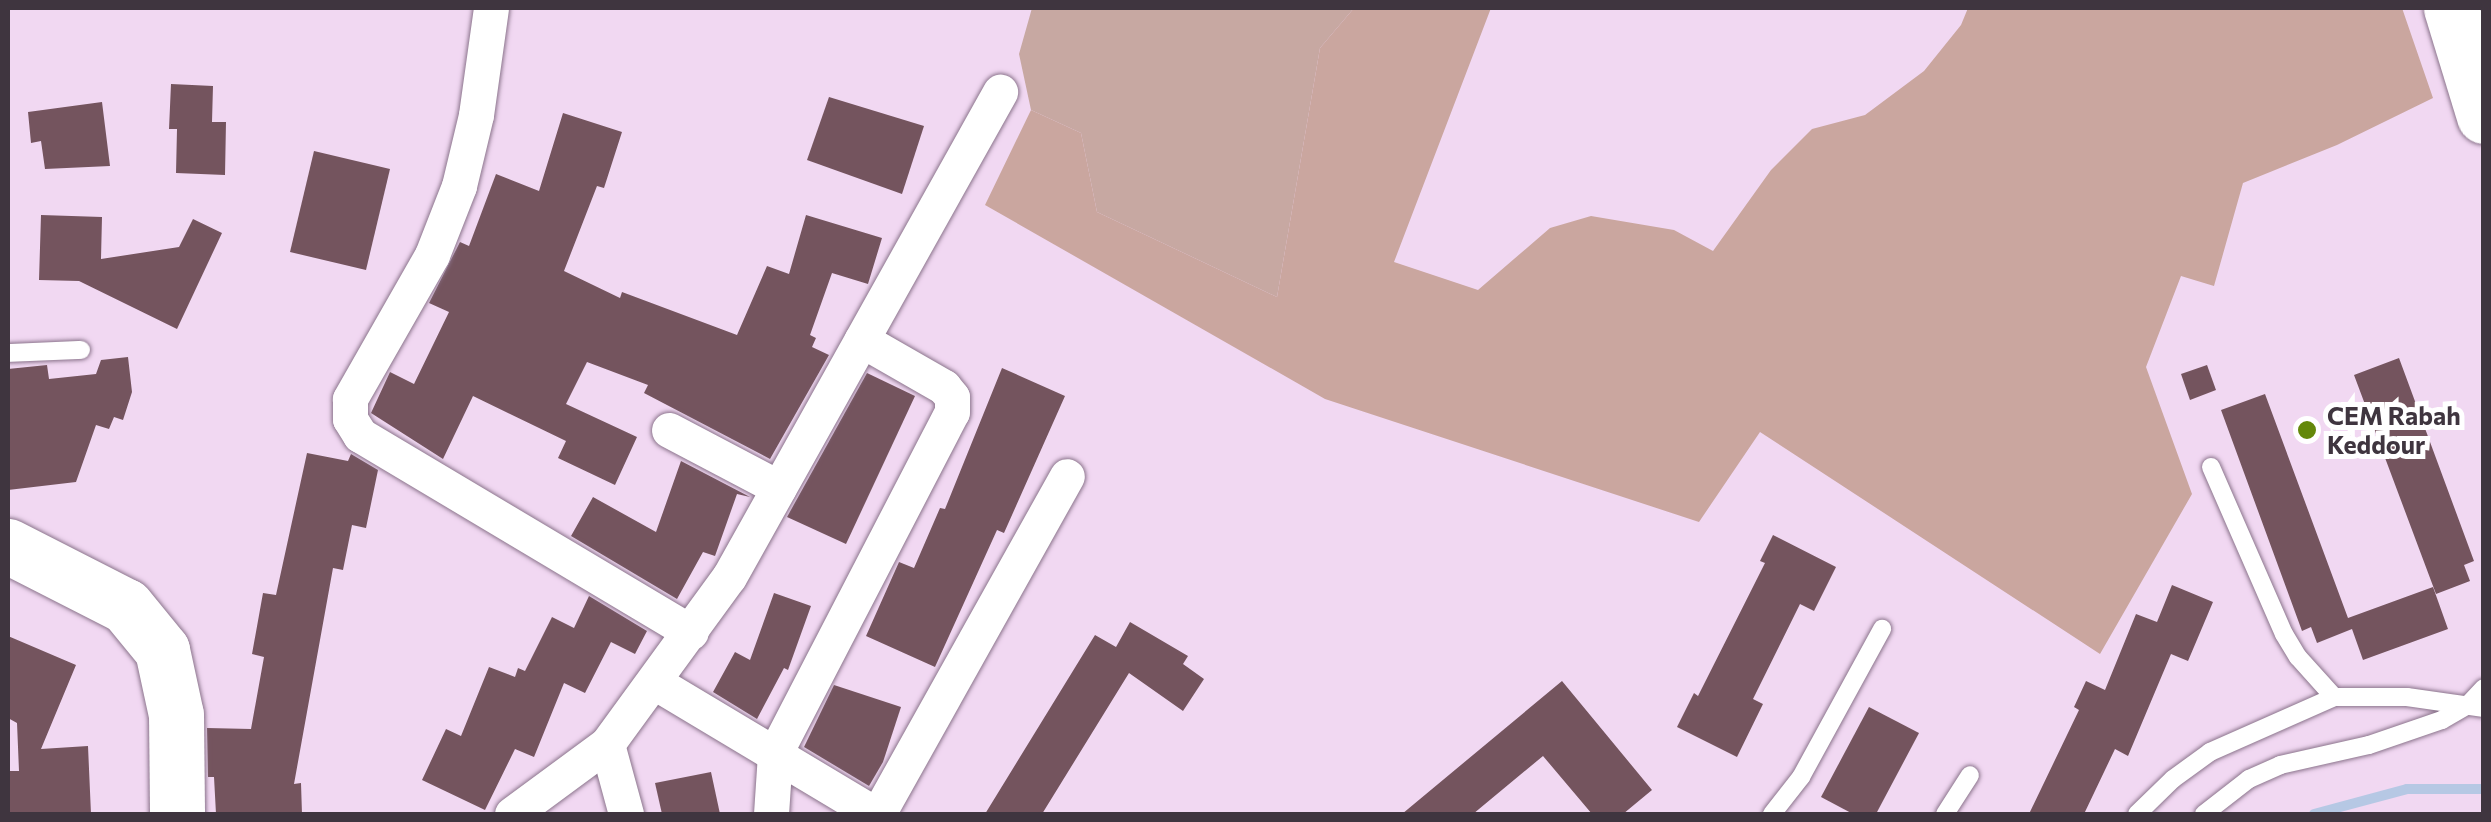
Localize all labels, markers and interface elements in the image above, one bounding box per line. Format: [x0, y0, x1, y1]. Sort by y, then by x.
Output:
place label: CEM Rabah Keddour [2327, 401, 2461, 460]
marker: CEM Rabah Keddour [2296, 419, 2318, 441]

